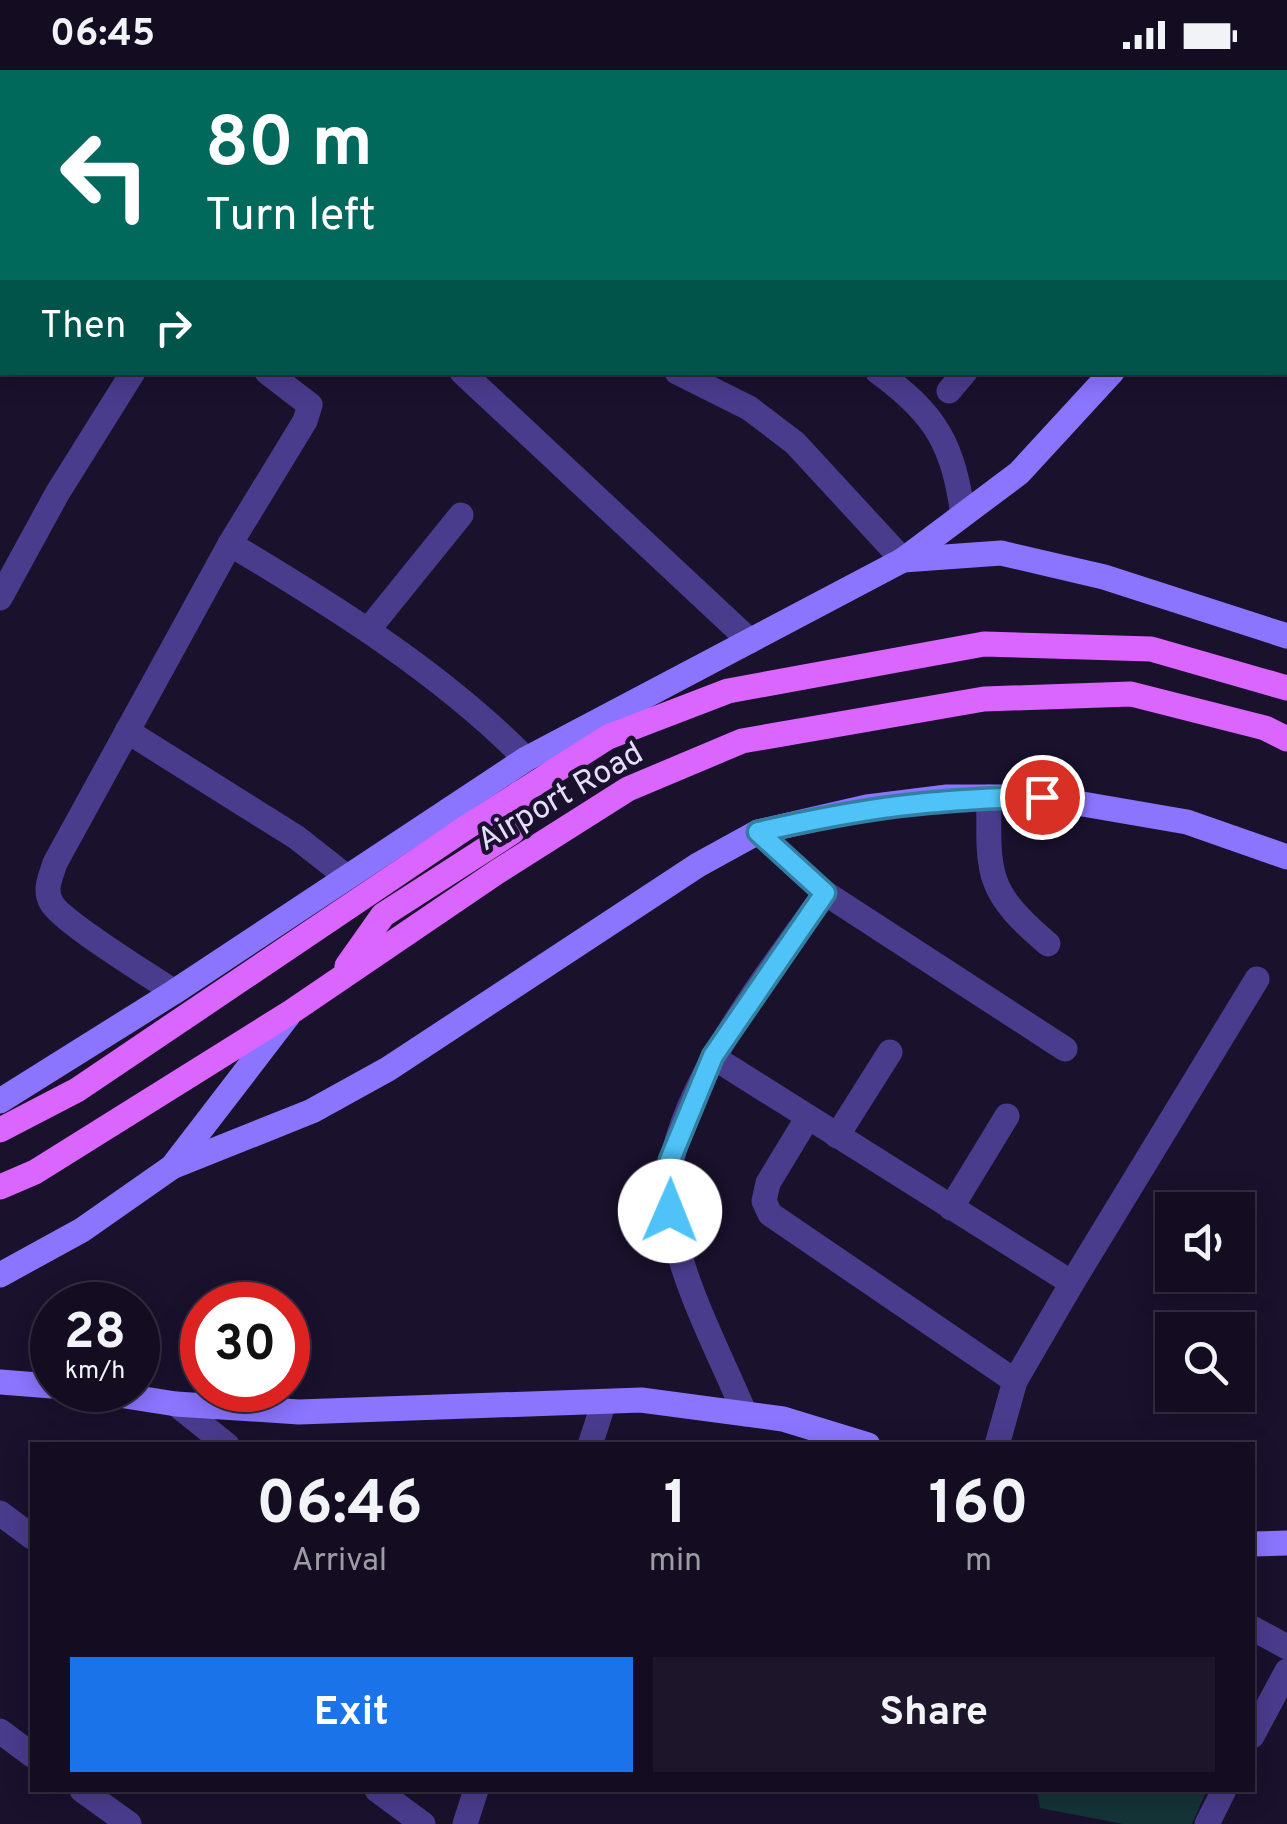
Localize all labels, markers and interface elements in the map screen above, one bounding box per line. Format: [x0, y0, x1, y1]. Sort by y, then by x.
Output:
text: 06:45 [50, 11, 155, 60]
text: 80 m [205, 102, 373, 191]
icon: left [40, 110, 170, 240]
text: Turn left [205, 189, 376, 246]
icon: right [146, 300, 201, 355]
text: Then [40, 303, 126, 352]
street label: Airport Road [471, 734, 651, 862]
pin [1000, 755, 1085, 840]
icon: arrive [1015, 770, 1070, 825]
position arrow [618, 1159, 722, 1263]
map controls [1155, 1192, 1255, 1412]
button: sound [1155, 1192, 1255, 1292]
speed limit sign: 30 [180, 1282, 310, 1412]
text: 28 [64, 1303, 126, 1366]
button: search [1155, 1312, 1255, 1412]
text: km/h [65, 1356, 125, 1388]
text: 06:46 [256, 1469, 423, 1545]
text: 1 [663, 1469, 687, 1545]
text: 160 [928, 1469, 1029, 1545]
text: Arrival [292, 1542, 387, 1582]
text: min [649, 1542, 702, 1582]
text: m [965, 1542, 992, 1582]
button: Exit [70, 1657, 633, 1772]
button: Share [653, 1657, 1215, 1772]

